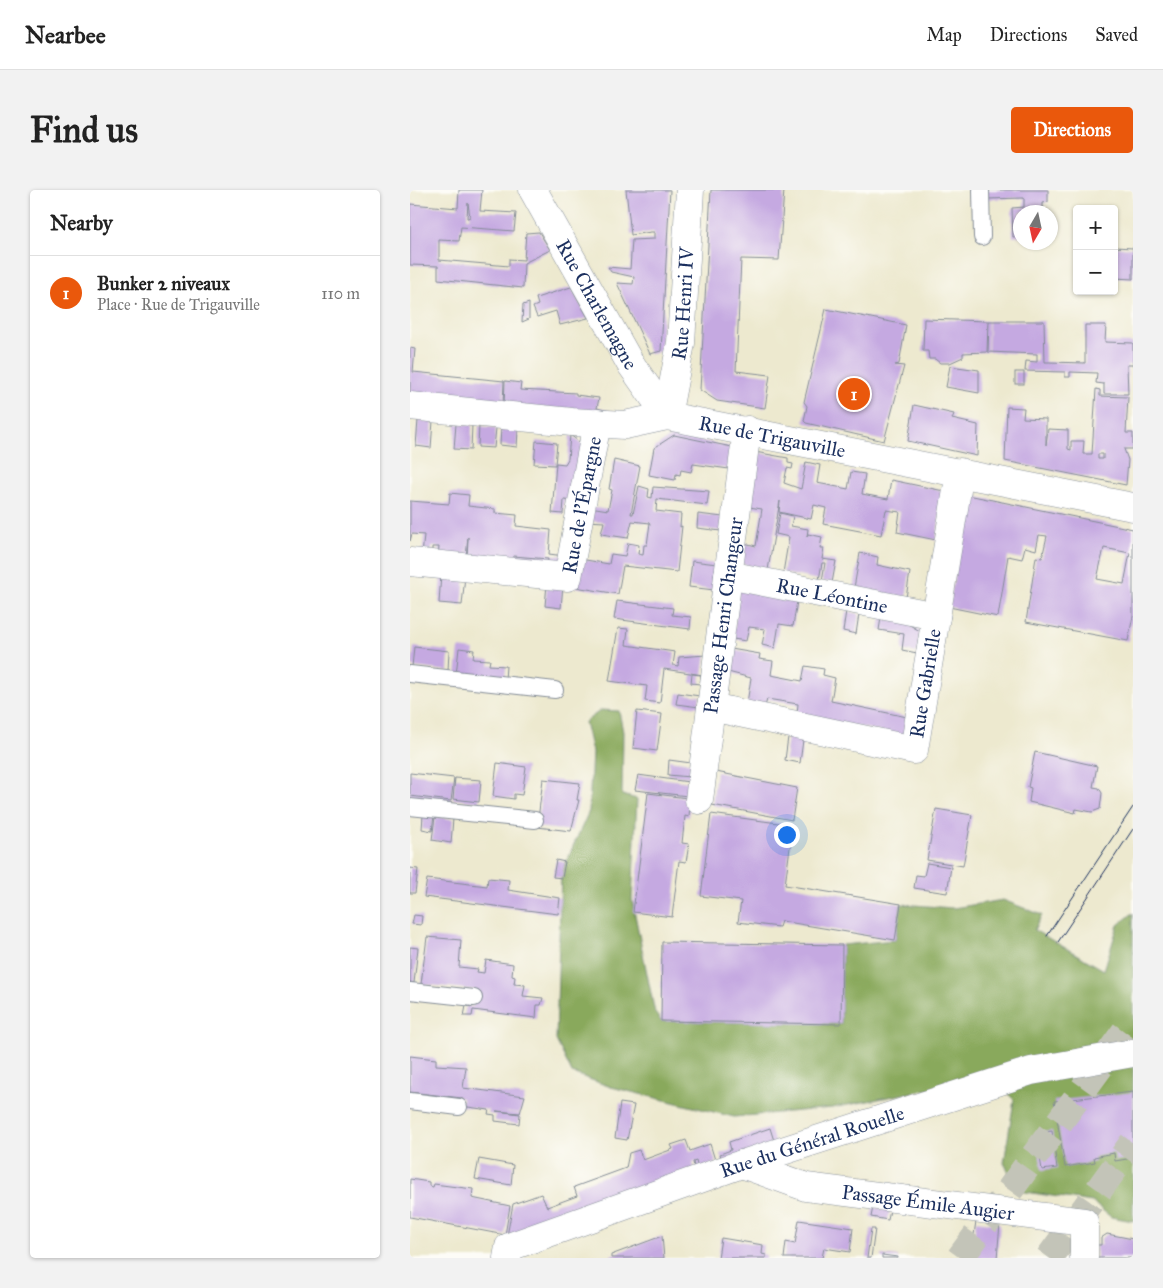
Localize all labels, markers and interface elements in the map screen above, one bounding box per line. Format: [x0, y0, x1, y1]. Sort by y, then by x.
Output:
text: Nearbee [25, 20, 106, 50]
text: Map [926, 24, 962, 46]
text: Directions [990, 24, 1067, 46]
text: Saved [1095, 24, 1138, 46]
button: Directions [1011, 107, 1133, 153]
text: Find us [30, 109, 138, 152]
north arrow [1013, 205, 1058, 250]
map controls [1073, 205, 1118, 295]
button: + [1073, 205, 1118, 250]
text: Nearby [50, 210, 113, 236]
street label: Rue Charlemagne [551, 235, 643, 374]
street label: Rue Henri IV [666, 245, 699, 362]
button: − [1073, 250, 1118, 295]
text: Bunker 2 niveaux [97, 272, 230, 295]
text: 1 [63, 284, 69, 303]
text: 110 m [321, 284, 360, 303]
text: Place · Rue de Trigauville [97, 295, 260, 314]
pin: 1 [838, 375, 870, 413]
street label: Rue de Trigauville [697, 411, 848, 463]
street label: Rue de l'Épargne [557, 434, 606, 576]
street label: Passage Henri Changeur [698, 515, 748, 715]
street label: Rue Léontine [774, 573, 890, 618]
street label: Rue Gabrielle [904, 627, 946, 740]
your location [774, 822, 800, 848]
street label: Rue du Général Rouelle [717, 1101, 907, 1183]
street label: Passage Émile Augier [840, 1180, 1016, 1225]

